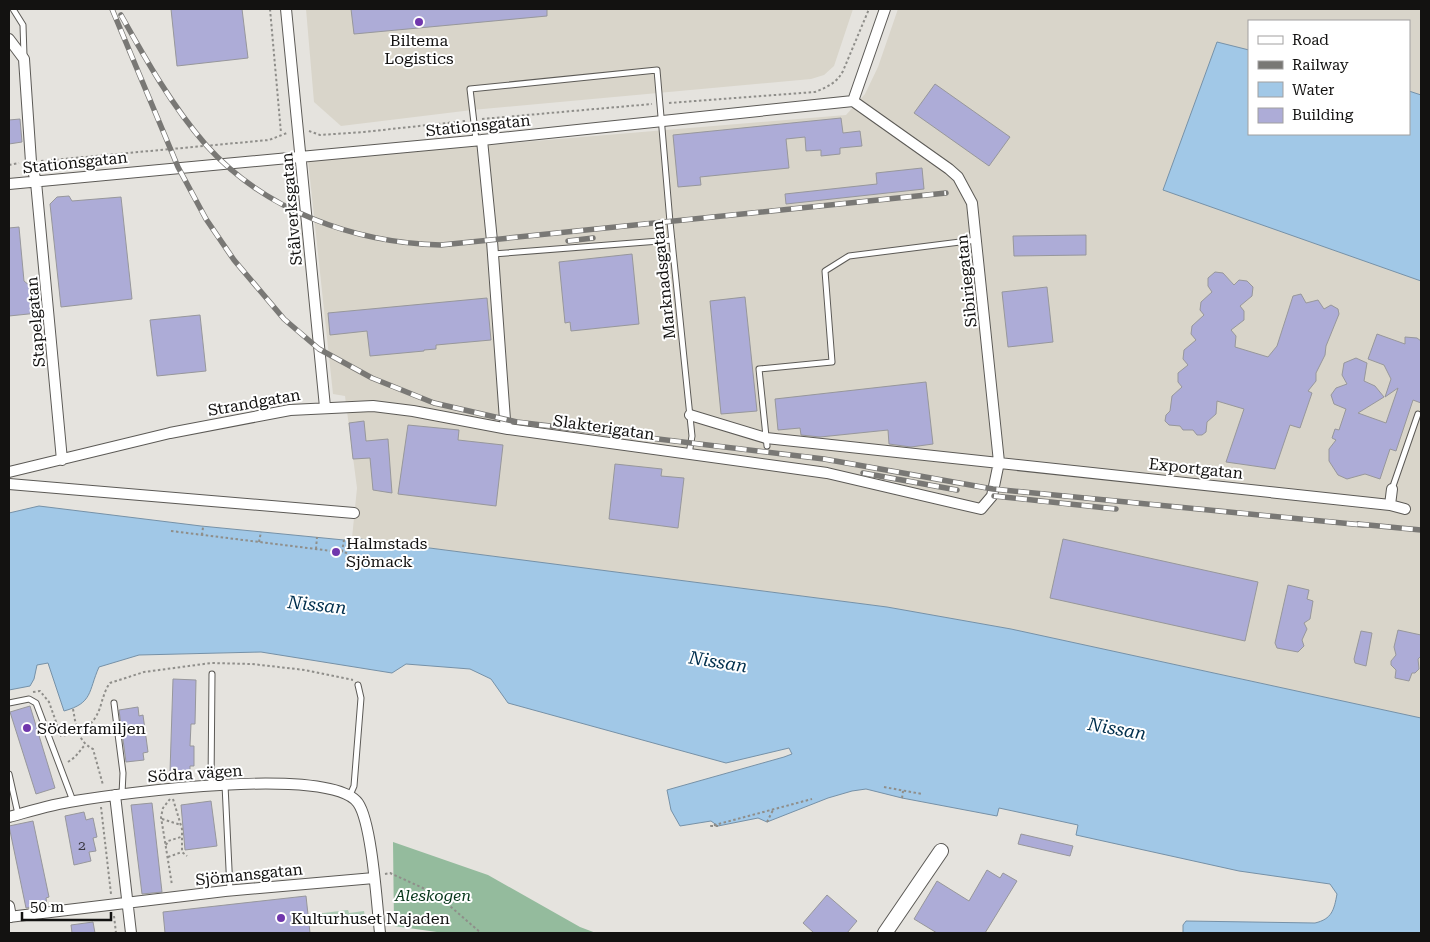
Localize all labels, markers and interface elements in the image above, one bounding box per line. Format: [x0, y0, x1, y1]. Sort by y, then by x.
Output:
marker: Biltema Logistics [413, 16, 425, 28]
legend [1248, 20, 1410, 135]
place label: Biltema Logistics [384, 31, 454, 68]
text: Road [1292, 31, 1329, 49]
text: Railway [1292, 56, 1349, 74]
text: Water [1292, 81, 1334, 99]
text: Building [1292, 106, 1354, 124]
street label: Stationsgatan [425, 111, 531, 140]
street label: Stationsgatan [22, 148, 128, 177]
street label: Stålverksgatan [277, 152, 306, 266]
street label: Marknadsgatan [648, 220, 679, 340]
street label: Sibiriegatan [952, 234, 981, 328]
street label: Stapelgatan [22, 276, 49, 368]
street label: Strandgatan [206, 385, 302, 420]
street label: Slakterigatan [552, 411, 656, 444]
street label: Exportgatan [1148, 454, 1244, 483]
place label: Halmstads Sjömack [346, 534, 428, 571]
marker: Halmstads Sjömack [330, 546, 342, 558]
water label: Nissan [286, 591, 347, 618]
water label: Nissan [686, 646, 749, 676]
water label: Nissan [1085, 713, 1148, 744]
place label: Söderfamiljen [37, 719, 146, 738]
marker: Söderfamiljen [21, 722, 33, 734]
street label: Södra vägen [147, 761, 243, 786]
house number: 2 [78, 837, 86, 853]
street label: Sjömansgatan [194, 859, 304, 890]
park label: Aleskogen [394, 886, 471, 905]
scale bar [22, 890, 111, 922]
text: 50 m [30, 898, 65, 916]
place label: Kulturhuset Najaden [291, 909, 450, 928]
marker: Kulturhuset Najaden [275, 912, 287, 924]

